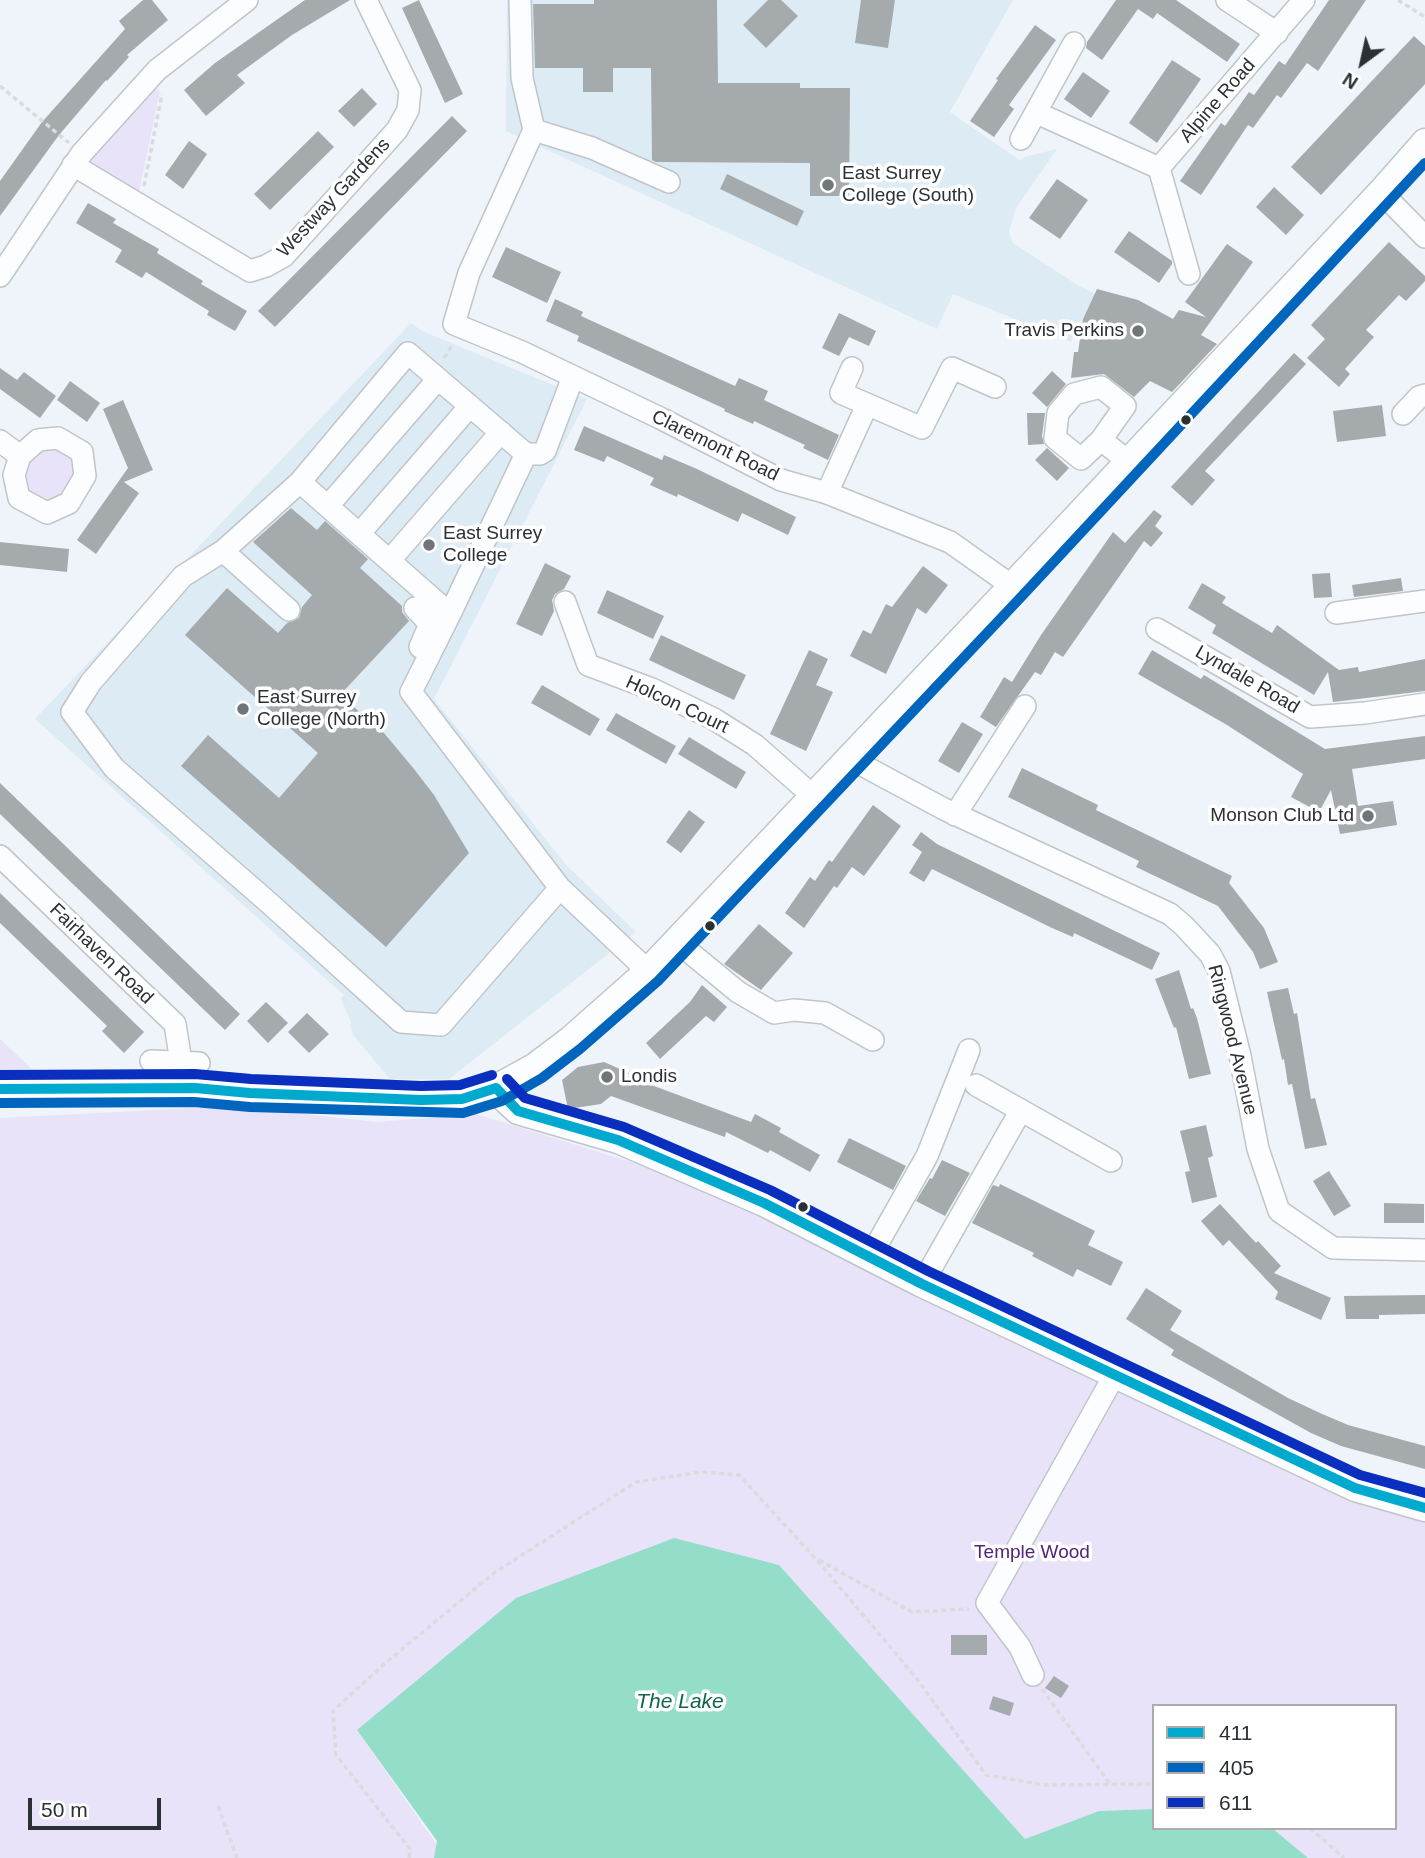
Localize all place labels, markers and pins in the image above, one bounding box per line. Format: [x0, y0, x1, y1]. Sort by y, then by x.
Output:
place label: East Surrey College (South) [842, 163, 974, 207]
marker: East Surrey College (South) [820, 177, 836, 193]
place label: Travis Perkins [1004, 320, 1124, 342]
marker: Travis Perkins [1130, 323, 1146, 339]
unlabelled marker [1179, 413, 1193, 427]
place label: East Surrey College [443, 523, 542, 567]
marker: East Surrey College [421, 537, 437, 553]
place label: East Surrey College (North) [257, 687, 386, 731]
marker: East Surrey College (North) [235, 701, 251, 717]
place label: Monson Club Ltd [1210, 805, 1354, 827]
marker: Monson Club Ltd [1360, 808, 1376, 824]
unlabelled marker [703, 919, 717, 933]
place label: Londis [621, 1066, 677, 1088]
marker: Londis [599, 1069, 615, 1085]
unlabelled marker [796, 1200, 810, 1214]

